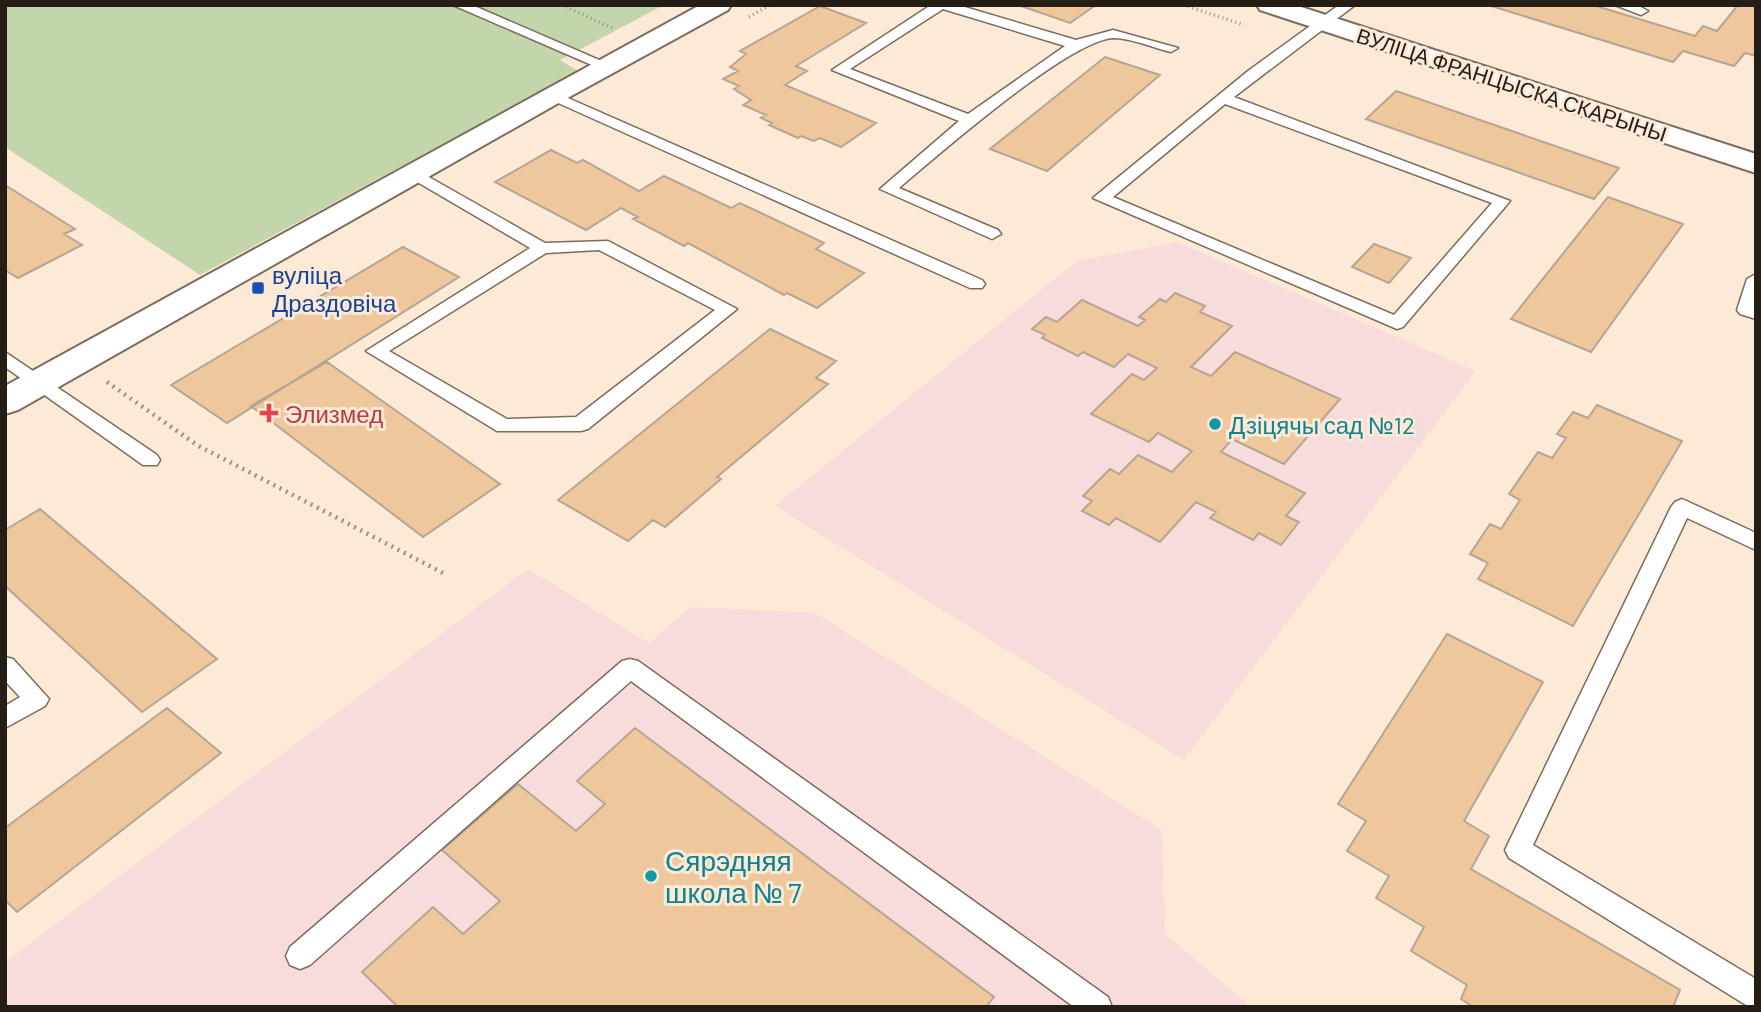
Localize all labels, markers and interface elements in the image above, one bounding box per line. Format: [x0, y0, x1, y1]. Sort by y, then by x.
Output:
street label: ВУЛІЦА ФРАНЦЫСКА СКАРЫНЫ [1354, 22, 1670, 146]
place label: вуліца Драздовіча [272, 260, 397, 317]
marker: вуліца Драздовіча [250, 280, 266, 296]
place label: Элизмед [285, 399, 383, 428]
marker: Элизмед [259, 403, 279, 423]
place label: Дзіцячы сад №12 [1229, 410, 1415, 439]
marker: Дзіцячы сад №12 [1207, 416, 1223, 432]
place label: Сярэдняя школа № 7 [665, 843, 801, 909]
marker: Сярэдняя школа № 7 [643, 868, 659, 884]

